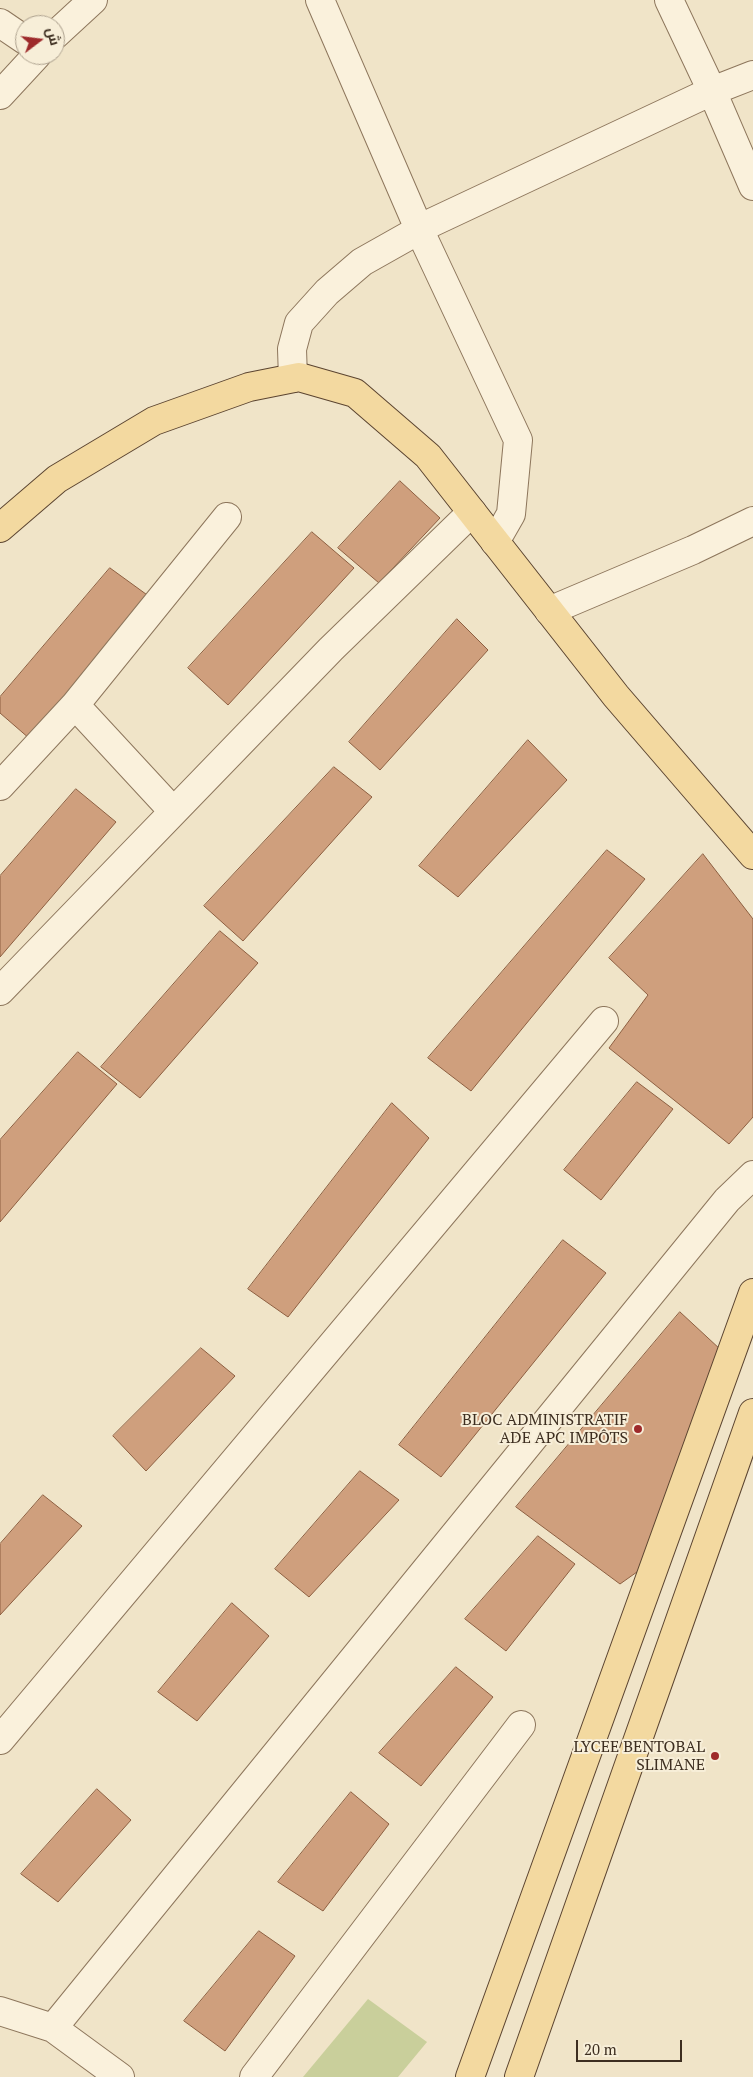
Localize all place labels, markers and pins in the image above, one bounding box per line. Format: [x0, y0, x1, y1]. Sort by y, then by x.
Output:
place label: BLOC ADMINISTRATIF ADE APC IMPÔTS [462, 1410, 628, 1448]
marker: BLOC ADMINISTRATIF ADE APC IMPÔTS [632, 1423, 644, 1435]
place label: LYCEE BENTOBAL SLIMANE [573, 1737, 705, 1775]
marker: LYCEE BENTOBAL SLIMANE [709, 1750, 721, 1762]

